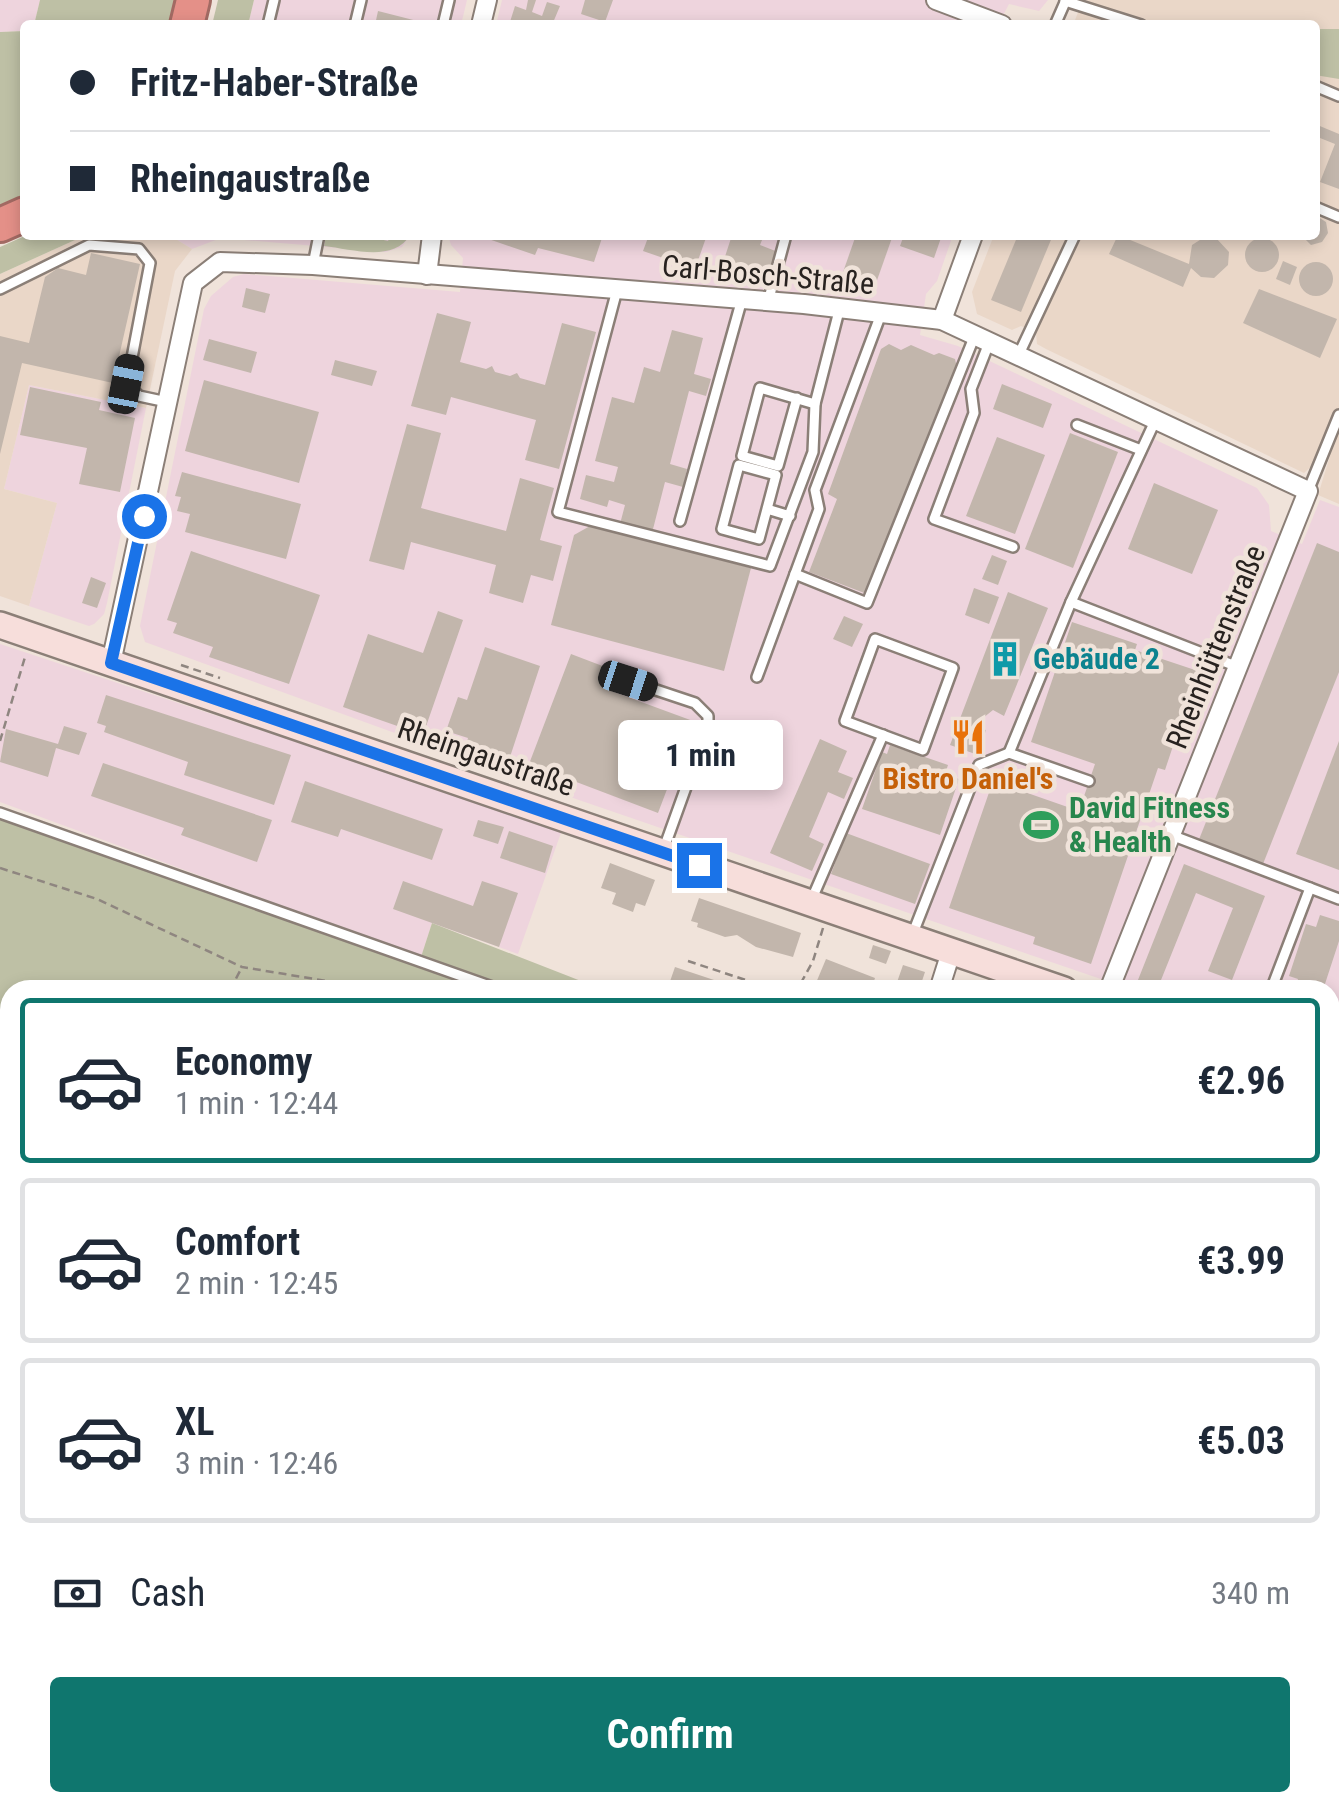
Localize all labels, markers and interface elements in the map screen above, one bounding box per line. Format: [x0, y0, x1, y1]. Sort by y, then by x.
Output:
text: Fritz-Haber-Straße [130, 61, 418, 105]
text: Rheingaustraße [130, 157, 370, 201]
street label: Carl-Bosch-Straße [661, 248, 876, 301]
car [106, 352, 146, 416]
route start [122, 494, 167, 539]
street label: Rheinhüttenstraße [1159, 540, 1272, 754]
building icon: Gebäude 2 [986, 640, 1024, 678]
place label: Gebäude 2 [1033, 641, 1160, 676]
car [595, 657, 661, 705]
street label: Rheingaustraße [393, 710, 579, 803]
restaurant icon: Bistro Daniel's [949, 718, 987, 756]
callout: 1 min [616, 720, 782, 790]
text: 1 min [665, 736, 736, 774]
place label: Bistro Daniel's [883, 761, 1053, 796]
place label: David Fitness & Health [1069, 790, 1230, 859]
sports icon: David Fitness & Health [1022, 806, 1060, 844]
route end [677, 843, 722, 888]
icon: car [55, 1036, 145, 1126]
text: Economy [175, 1040, 312, 1084]
text: €2.96 [1197, 1059, 1285, 1103]
text: 1 min · 12:44 [175, 1084, 338, 1122]
icon: car [55, 1216, 145, 1306]
text: Comfort [175, 1220, 300, 1264]
text: €3.99 [1197, 1239, 1285, 1283]
text: 2 min · 12:45 [175, 1264, 338, 1302]
icon: car [55, 1396, 145, 1486]
text: XL [175, 1400, 214, 1444]
text: €5.03 [1197, 1419, 1285, 1463]
text: 3 min · 12:46 [175, 1444, 338, 1482]
icon: cash [50, 1566, 105, 1621]
text: Cash [130, 1571, 205, 1615]
text: 340 m [1211, 1574, 1290, 1612]
button: Confirm [50, 1677, 1290, 1792]

